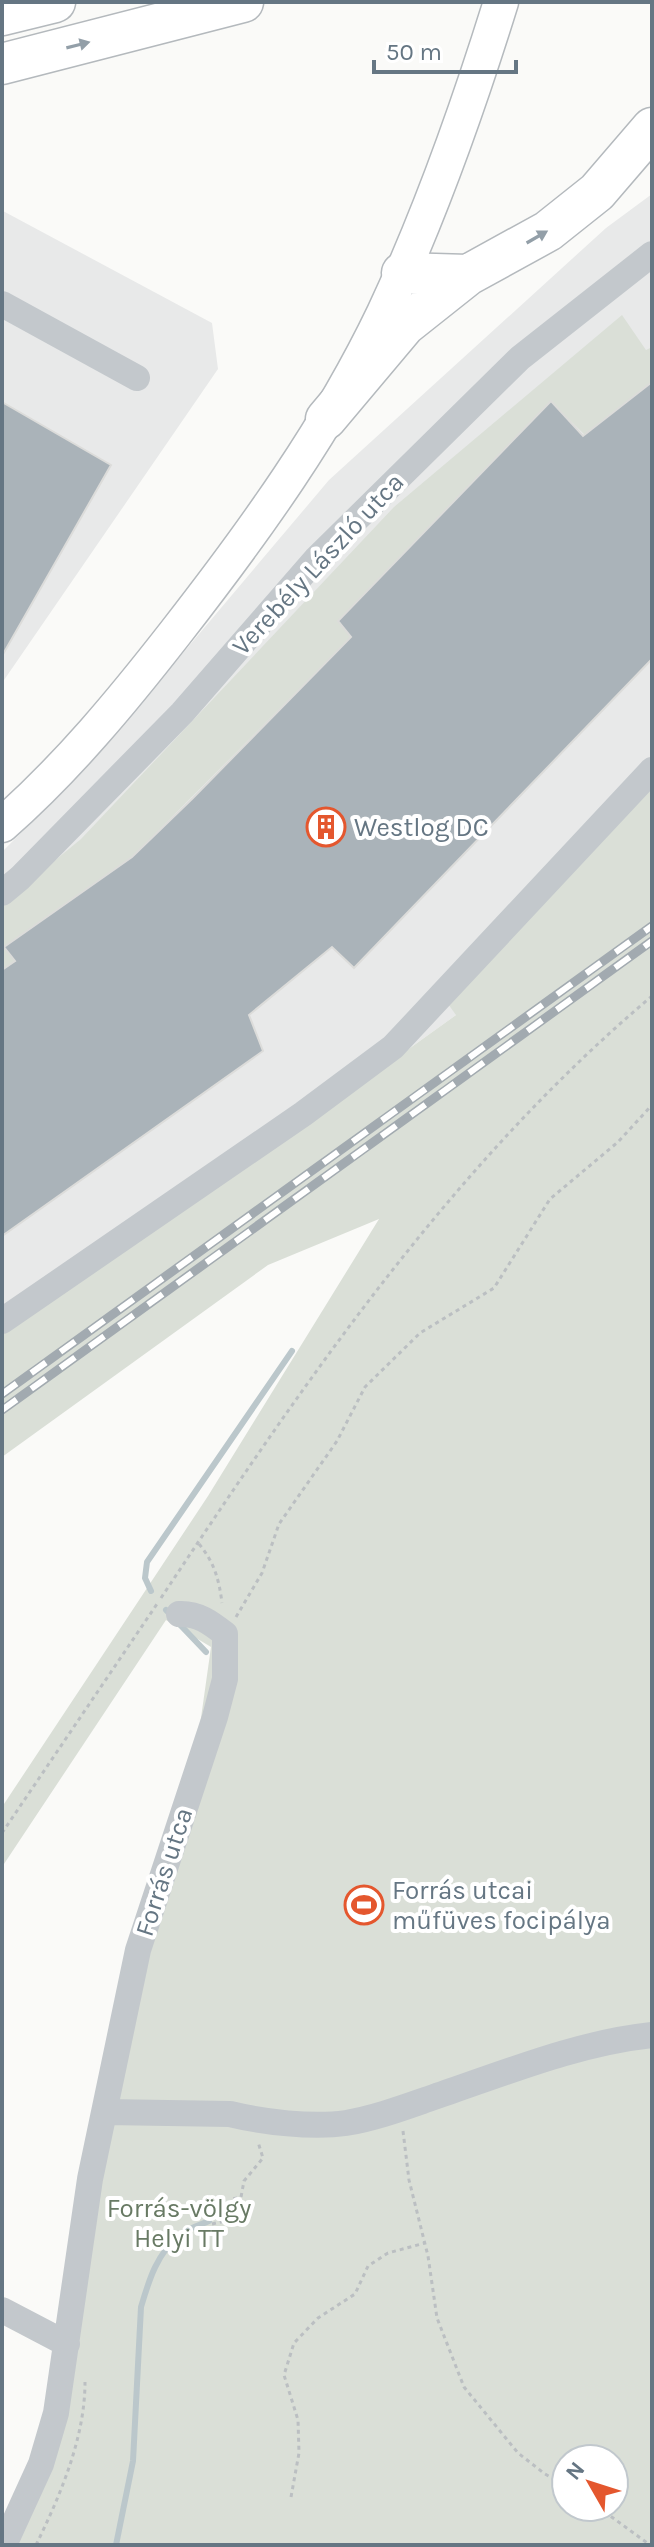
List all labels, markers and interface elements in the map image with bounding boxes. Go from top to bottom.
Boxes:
scale bar [374,24,516,74]
one-way arrow [65,38,90,50]
text: 50 m [386,38,442,66]
one-way arrow [525,230,548,244]
street label: Verebély László utca [226,467,410,661]
building icon: Westlog DC [305,806,347,848]
place label: Westlog DC [354,812,489,843]
street label: Forrás utca [129,1804,199,1940]
place label: Forrás utcai műfüves focipálya [392,1875,610,1936]
sports icon: Forrás utcai műfüves focipálya [343,1884,385,1926]
park label: Forrás-völgy Helyi TT [107,2193,251,2254]
north arrow [550,2443,630,2523]
text: N [560,2457,590,2485]

